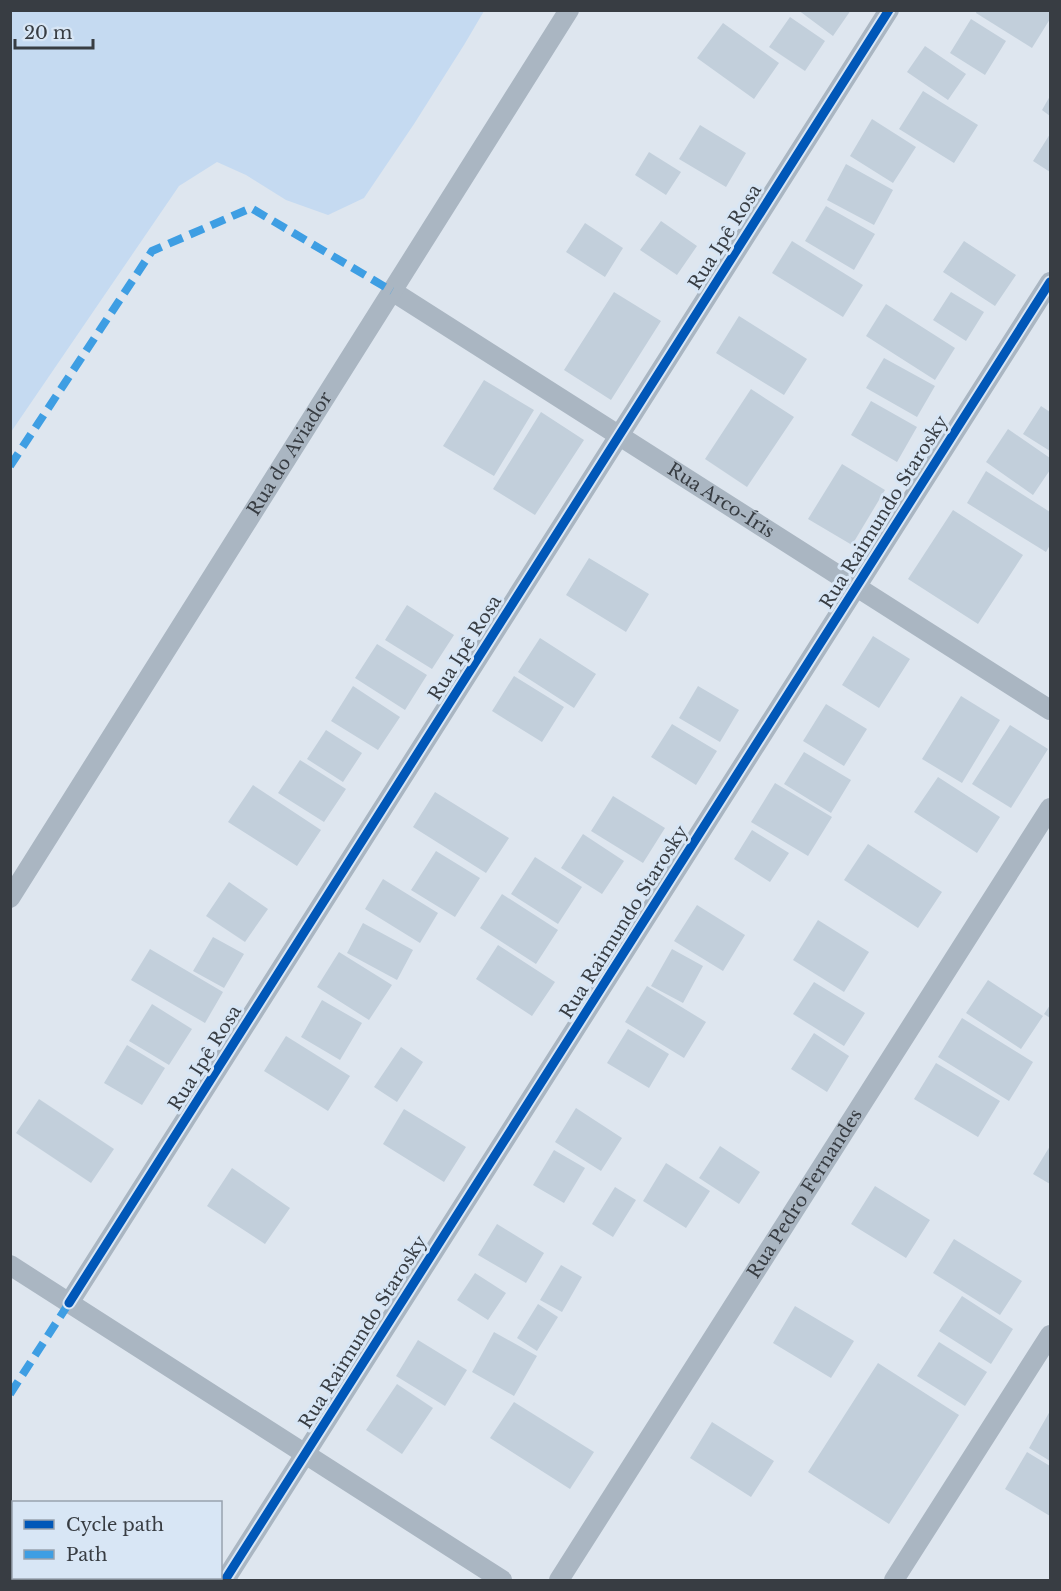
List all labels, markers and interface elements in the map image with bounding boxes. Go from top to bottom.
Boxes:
scale bar [15,12,93,50]
text: 20 m [24,22,72,44]
street label: Rua Ipê Rosa [684,180,766,294]
street label: Rua do Aviador [243,387,337,520]
street label: Rua Raimundo Starosky [815,411,953,613]
street label: Rua Arco-Íris [663,458,779,543]
street label: Rua Ipê Rosa [424,591,506,705]
street label: Rua Raimundo Starosky [555,821,693,1023]
street label: Rua Ipê Rosa [164,1001,246,1115]
street label: Rua Pedro Fernandes [743,1105,867,1282]
street label: Rua Raimundo Starosky [294,1231,432,1433]
legend [12,1501,222,1579]
text: Cycle path [66,1514,164,1536]
text: Path [66,1544,107,1566]

